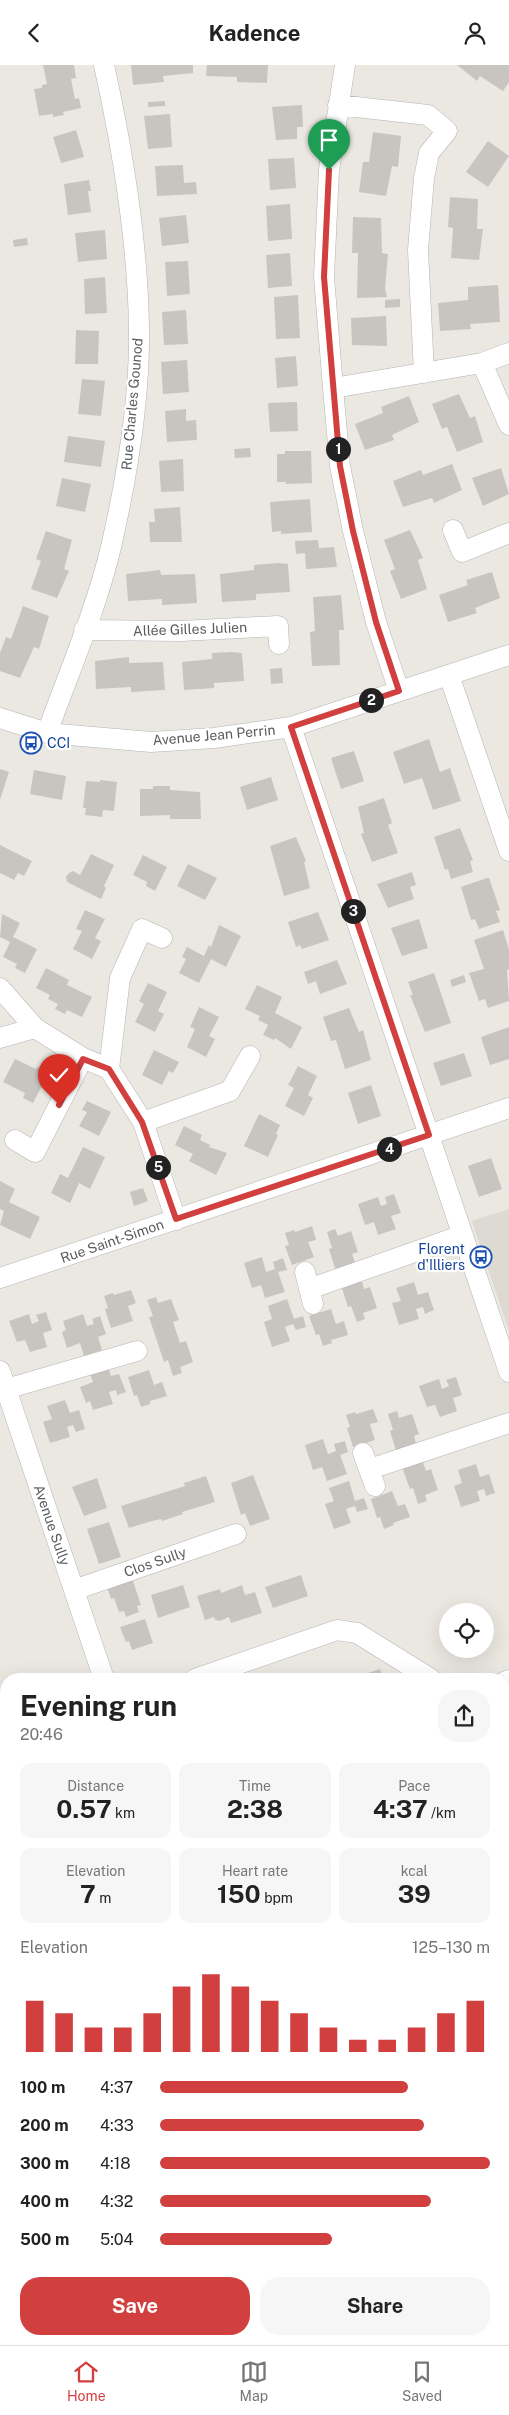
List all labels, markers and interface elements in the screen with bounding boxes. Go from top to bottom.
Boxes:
icon: back [20,19,48,47]
icon: person [461,19,489,47]
text: Kadence [209,20,300,46]
pin [308,119,350,170]
icon: arrive [315,126,343,154]
street label: Rue Charles Gounod [118,337,146,471]
pin: 1 [326,437,350,461]
text: 1 [336,441,342,457]
street label: Allée Gilles Julien [133,619,247,639]
pin: 2 [358,687,384,713]
text: 2 [367,692,376,708]
street label: Avenue Jean Perrin [152,722,276,748]
bus stop icon: CCI [19,731,43,755]
place label: CCI [47,735,70,751]
pin: 3 [340,899,366,923]
text: 3 [349,903,358,919]
pin [38,1054,80,1105]
icon: check [45,1061,73,1089]
pin: 4 [376,1137,402,1161]
text: 4 [385,1141,394,1157]
pin: 5 [146,1155,170,1179]
text: 5 [154,1159,163,1175]
street label: Rue Saint-Simon [58,1216,166,1266]
place label: Florent d'Illiers [417,1241,465,1273]
bus stop icon: Florent d'Illiers [469,1245,493,1269]
street label: Avenue Sully [31,1482,73,1568]
street label: Clos Sully [122,1544,189,1580]
map controls [439,1603,494,1658]
button: locate [439,1603,494,1658]
text: Evening run [20,1689,177,1722]
button: share [438,1690,490,1742]
text: 20:46 [20,1725,63,1744]
text: Distance [67,1778,124,1794]
text: Time [239,1778,271,1794]
text: Pace [398,1778,430,1794]
text: 0.57 [56,1794,112,1824]
text: 2:38 [227,1794,283,1824]
text: 4:37 [373,1794,428,1824]
text: km [112,1805,135,1821]
text: /km [428,1805,456,1821]
text: Elevation [66,1863,125,1879]
text: Heart rate [222,1863,288,1879]
text: kcal [401,1863,428,1879]
text: 7 [80,1879,96,1909]
text: 150 [217,1879,261,1909]
text: 39 [398,1879,431,1909]
text: m [96,1890,111,1906]
text: bpm [261,1890,293,1906]
text: Elevation [20,1938,88,1957]
text: 125–130 m [412,1938,490,1957]
text: 100 m [20,2078,65,2097]
text: 4:37 [100,2078,133,2097]
text: 200 m [20,2116,69,2135]
text: 4:33 [100,2116,134,2135]
text: 300 m [20,2154,69,2173]
text: 4:18 [100,2154,131,2173]
text: 400 m [20,2192,69,2211]
text: 4:32 [100,2192,133,2211]
text: 500 m [20,2230,69,2249]
text: 5:04 [100,2230,134,2249]
button: Save [20,2277,250,2335]
button: Share [260,2277,490,2335]
tab: Home [67,2358,106,2404]
tab: Map [240,2358,268,2404]
tab: Saved [402,2358,442,2404]

